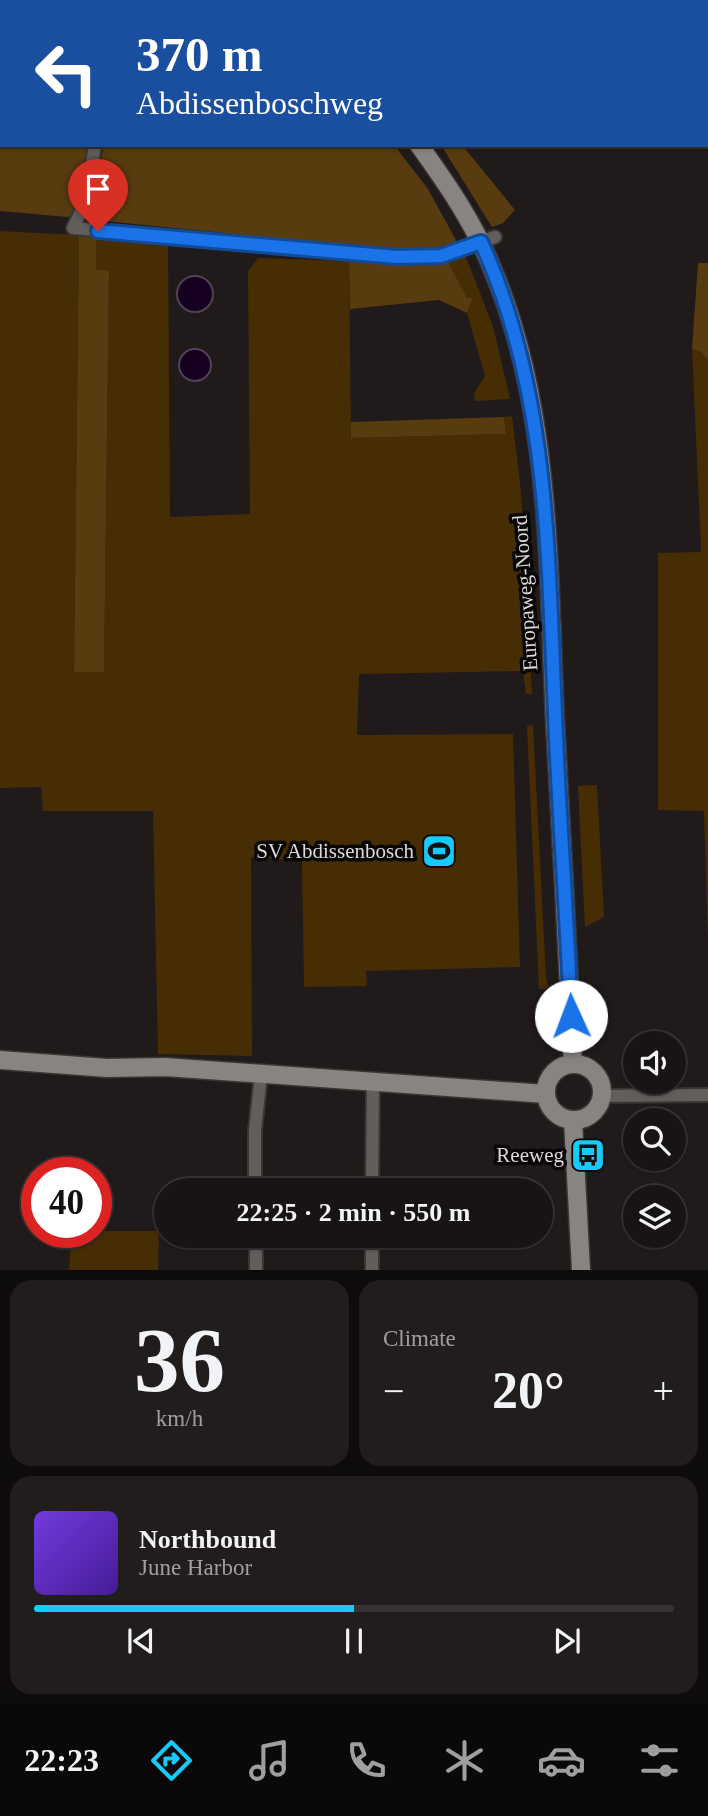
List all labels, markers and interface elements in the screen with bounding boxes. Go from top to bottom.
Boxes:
text: 370 m [136,27,263,82]
icon: left [21,28,112,119]
text: Abdissenboschweg [136,85,383,121]
pin [68,159,128,231]
icon: arrive [79,170,117,208]
street label: Europaweg-Noord [508,514,542,672]
sports icon: SV Abdissenbosch [420,832,458,870]
place label: SV Abdissenbosch [256,839,414,863]
position arrow [534,979,608,1053]
map controls [623,1031,686,1248]
button: sound [623,1031,686,1094]
button: search [623,1108,686,1171]
bus stop icon: Reeweg [569,1136,607,1174]
place label: Reeweg [496,1143,564,1167]
speed limit sign: 40 [21,1157,112,1248]
button: layers [623,1185,686,1248]
text: 22:25 · 2 min · 550 m [237,1198,471,1227]
text: 36 [134,1310,225,1411]
text: Climate [383,1326,456,1351]
text: 20° [492,1362,565,1419]
text: − [383,1370,404,1412]
text: + [653,1370,674,1412]
text: km/h [156,1406,203,1431]
text: Northbound [139,1525,276,1554]
text: June Harbor [139,1555,252,1580]
icon: previous [122,1622,160,1660]
icon: pause [335,1622,373,1660]
icon: next [548,1622,586,1660]
icon: directions [147,1736,196,1785]
icon: music [245,1736,294,1785]
icon: phone [342,1736,391,1785]
icon: climate [440,1736,489,1785]
icon: car [537,1736,586,1785]
icon: filters [635,1736,684,1785]
text: 22:23 [24,1742,99,1778]

